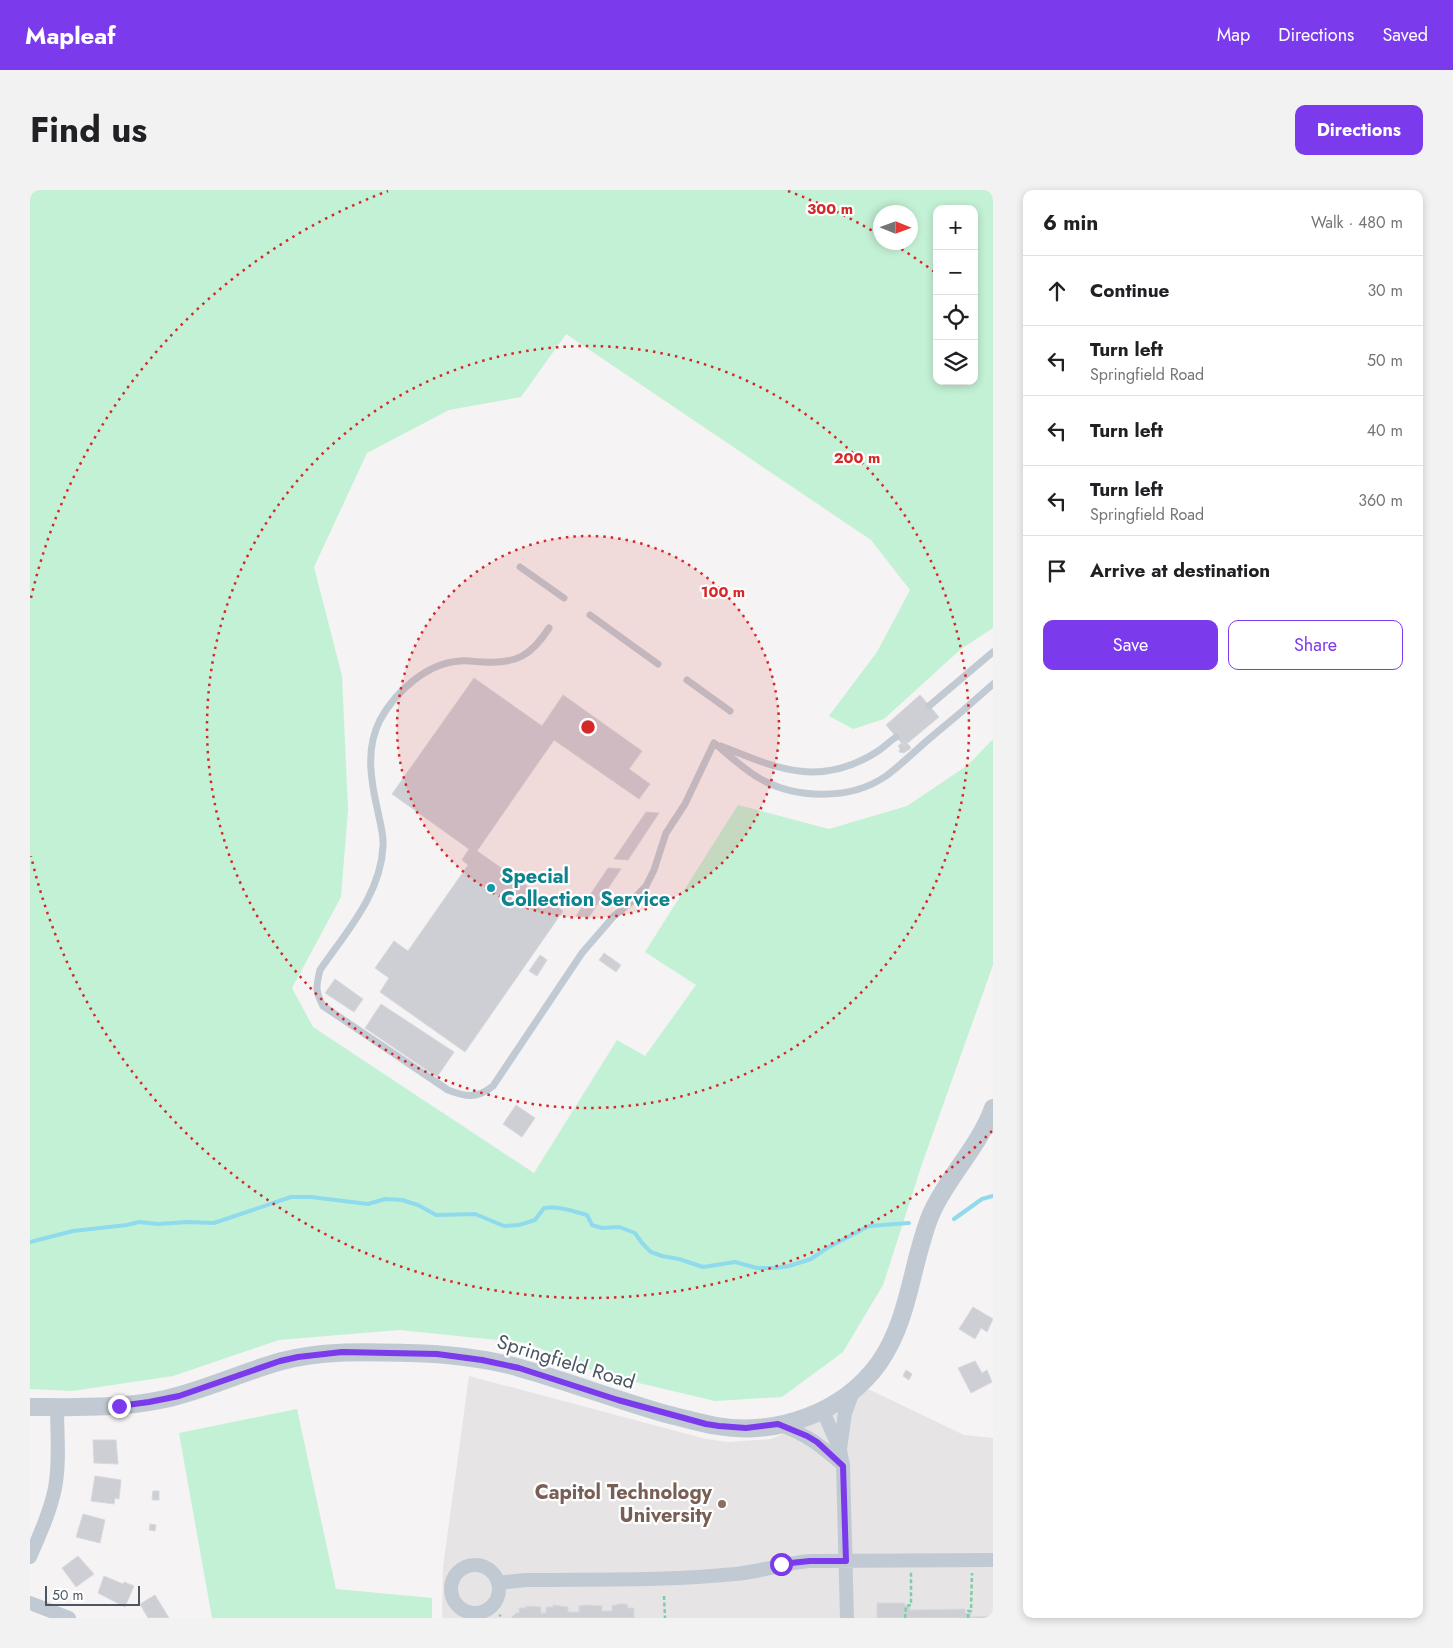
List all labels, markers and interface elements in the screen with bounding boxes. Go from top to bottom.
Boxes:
text: Mapleaf [25,18,116,53]
text: Map [1217,22,1250,48]
text: Directions [1278,22,1354,48]
text: Saved [1382,22,1428,48]
text: Find us [30,105,147,155]
button: Directions [1295,105,1423,155]
text: 300 m [807,198,853,220]
north arrow [873,205,918,250]
map controls [933,205,978,385]
button: + [933,205,978,250]
text: 6 min [1043,208,1098,238]
text: Walk · 480 m [1311,211,1403,234]
button: − [933,250,978,295]
icon: ahead [1043,277,1071,305]
text: Continue [1090,277,1169,304]
text: 30 m [1367,279,1403,302]
button: locate [933,295,978,340]
text: Turn left [1090,336,1163,363]
button: layers [933,340,978,385]
icon: left [1043,347,1071,375]
text: 50 m [1367,349,1403,372]
text: Springfield Road [1090,363,1204,386]
icon: left [1043,417,1071,445]
text: Turn left [1090,417,1163,444]
text: 40 m [1367,419,1403,442]
text: 200 m [834,447,880,469]
text: Turn left [1090,476,1163,503]
icon: left [1043,487,1071,515]
text: 360 m [1358,489,1403,512]
text: Springfield Road [1090,503,1204,526]
icon: arrive [1043,557,1071,585]
text: Arrive at destination [1090,557,1270,584]
text: 100 m [701,581,745,603]
button: Save [1043,620,1218,670]
button: Share [1228,620,1403,670]
centre of rings [579,718,597,736]
place label: Special Collection Service [501,862,670,914]
marker: Special Collection Service [485,882,497,894]
street label: Springfield Road [494,1327,638,1397]
route end [108,1395,131,1418]
place label: Capitol Technology University [535,1478,713,1530]
marker: Capitol Technology University [716,1498,728,1510]
route start [770,1553,793,1576]
scale bar [45,1583,140,1606]
text: 50 m [52,1585,83,1605]

